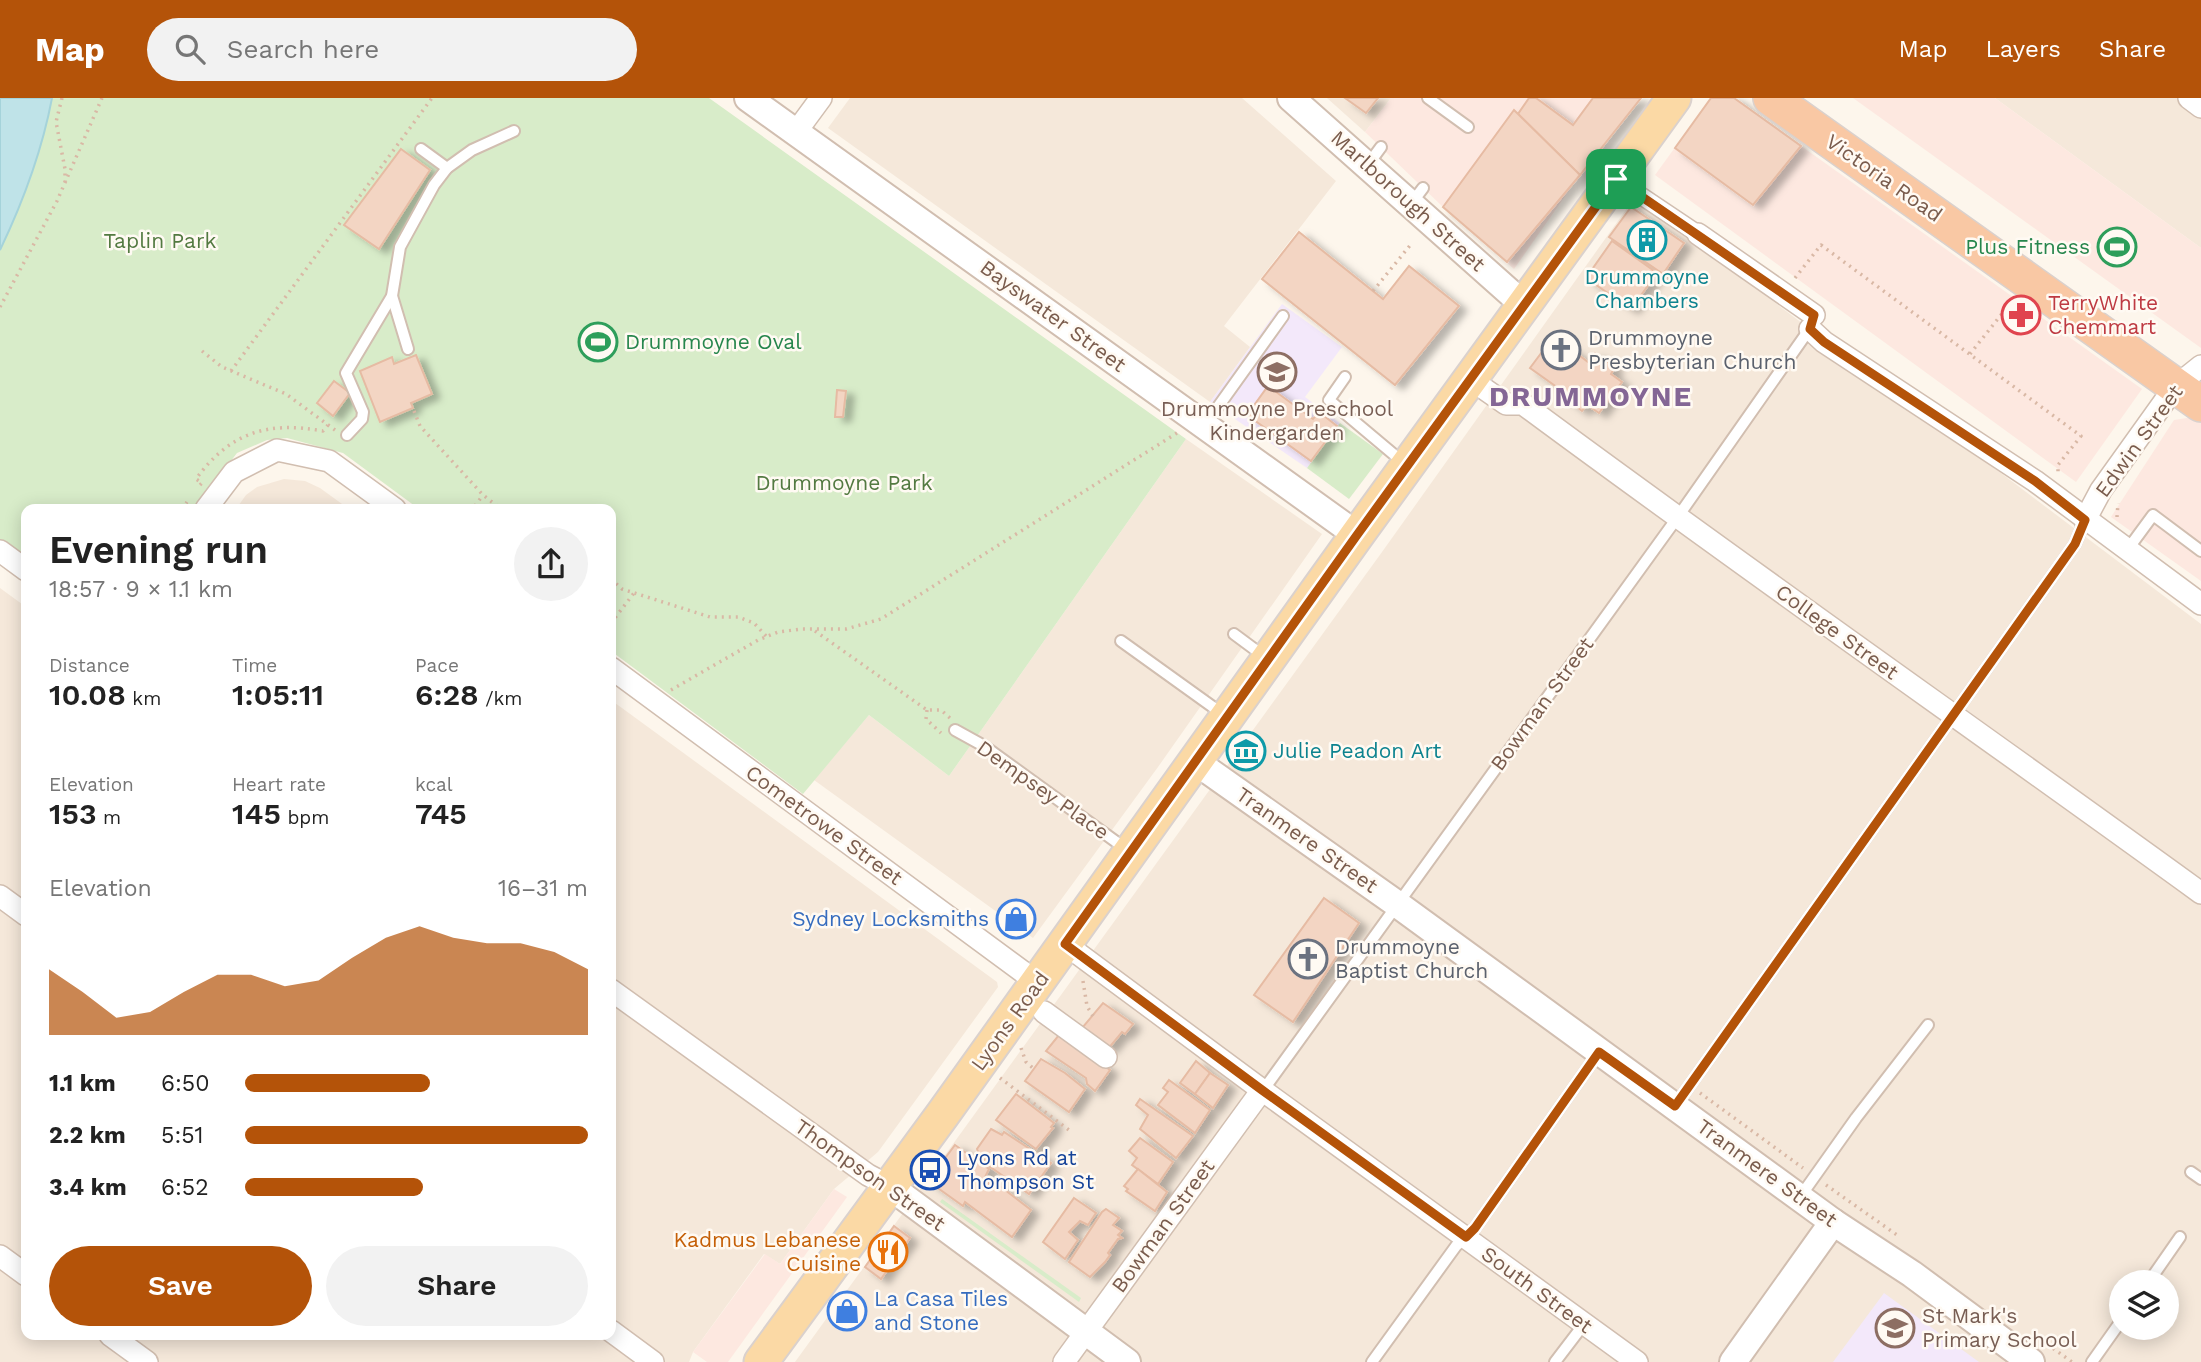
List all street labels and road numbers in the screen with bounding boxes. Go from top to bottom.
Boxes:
street label: Marlborough Street [1326,125,1491,277]
street label: Victoria Road [1821,128,1947,227]
street label: Bayswater Street [975,254,1131,377]
street label: Edwin Street [2089,380,2188,502]
street label: College Street [1771,579,1904,685]
street label: Bowman Street [1485,632,1598,775]
street label: Dempsey Place [972,735,1114,844]
street label: Cometrowe Street [741,759,908,890]
street label: Tranmere Street [1232,781,1383,898]
street label: Lyons Road [965,966,1054,1075]
street label: Thompson Street [790,1113,951,1236]
street label: Tranmere Street [1692,1113,1842,1232]
street label: Bowman Street [1106,1154,1219,1297]
street label: South Street [1477,1241,1598,1338]

